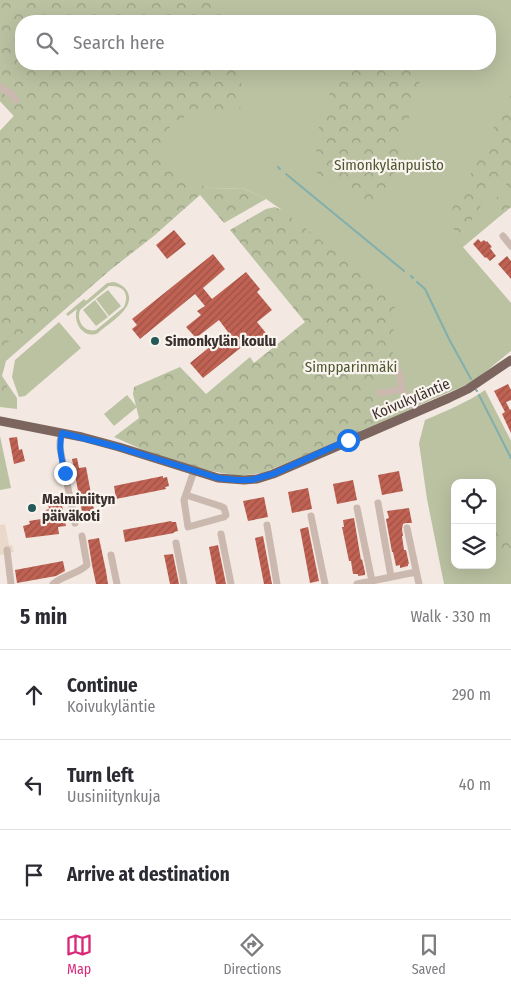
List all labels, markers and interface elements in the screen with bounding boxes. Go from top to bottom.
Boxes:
search box [15,15,496,70]
icon: search [33,29,61,57]
text: Search here [73,31,165,54]
park label: Simonkylänpuisto [334,156,444,174]
place label: Simonkylän koulu [165,332,276,350]
marker: Simonkylän koulu [149,335,161,347]
park label: Simpparinmäki [305,358,397,376]
street label: Koivukyläntie [369,375,453,423]
route start [337,429,360,452]
route end [54,462,77,485]
map controls [451,479,496,569]
button: locate [451,479,496,524]
place label: Malminiityn päiväkoti [42,490,116,525]
marker: Malminiityn päiväkoti [26,502,38,514]
button: layers [451,524,496,569]
text: 5 min [20,604,67,630]
text: Walk · 330 m [410,607,491,626]
text: Continue [67,674,138,697]
icon: ahead [20,681,48,709]
text: 290 m [452,685,491,704]
text: Koivukyläntie [67,697,155,716]
text: Turn left [67,764,134,787]
icon: left [20,771,48,799]
text: 40 m [459,775,491,794]
text: Uusiniitynkuja [67,787,160,806]
icon: arrive [20,861,48,889]
text: Arrive at destination [67,863,230,886]
tab: Map [65,931,93,978]
tab: Directions [223,931,281,978]
tab: Saved [412,931,446,978]

